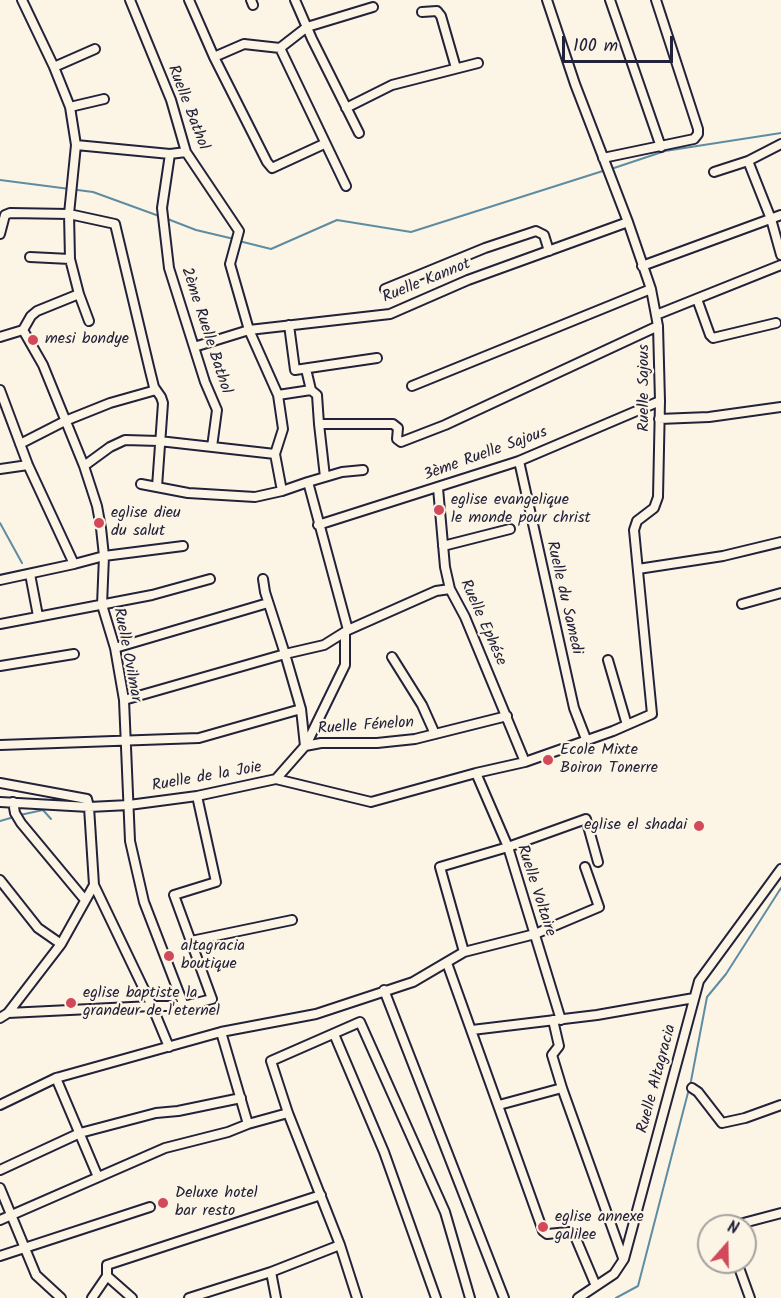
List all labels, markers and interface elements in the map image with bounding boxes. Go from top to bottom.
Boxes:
scale bar [565,24,676,62]
text: 100 m [573,32,618,61]
street label: Ruelle Bathol [162,63,212,153]
street label: Ruelle Kannot [380,256,474,308]
street label: 2ème Ruelle Bathol [175,265,235,397]
place label: mesi bondye [45,330,129,350]
marker: mesi bondye [26,333,40,347]
street label: Ruelle Sajous [635,344,655,432]
street label: 3ème Ruelle Sajous [422,424,550,486]
place label: eglise evangelique le monde pour christ [451,491,591,529]
marker: eglise evangelique le monde pour christ [432,503,446,517]
place label: eglise dieu du salut [111,504,181,542]
marker: eglise dieu du salut [92,516,106,530]
street label: Ruelle du Samedi [541,540,585,656]
street label: Ruelle Ephése [454,577,510,669]
street label: Ruelle Ovilmar [107,606,145,704]
street label: Ruelle Fénelon [317,714,415,740]
place label: Ecole Mixte Boiron Tonerre [560,741,658,779]
marker: Ecole Mixte Boiron Tonerre [541,753,555,767]
street label: Ruelle de la Joie [151,759,263,797]
place label: eglise el shadai [584,816,687,836]
marker: eglise el shadai [692,819,706,833]
street label: Ruelle Voltaire [511,843,559,939]
place label: altagracia boutique [181,937,245,975]
marker: altagracia boutique [162,949,176,963]
place label: eglise baptiste la grandeur de l'eternel [83,984,220,1022]
marker: eglise baptiste la grandeur de l'eternel [64,996,78,1010]
street label: Ruelle Altagracia [634,1022,682,1136]
place label: Deluxe hotel bar resto [175,1184,258,1222]
marker: Deluxe hotel bar resto [156,1196,170,1210]
place label: eglise annexe galilee [555,1208,644,1246]
north arrow [697,1214,757,1274]
text: N [724,1215,742,1242]
marker: eglise annexe galilee [536,1220,550,1234]

